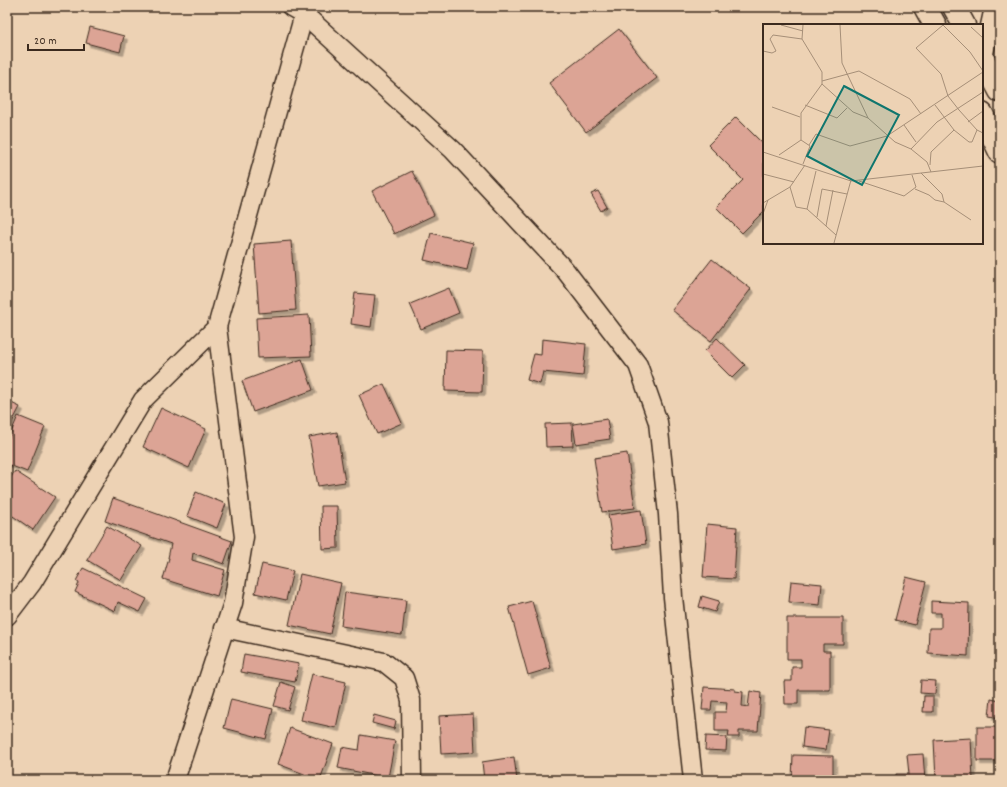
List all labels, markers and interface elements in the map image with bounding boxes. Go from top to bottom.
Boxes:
inset map [763,24,983,244]
scale bar [28,26,84,52]
text: 20 m [34,33,57,50]

